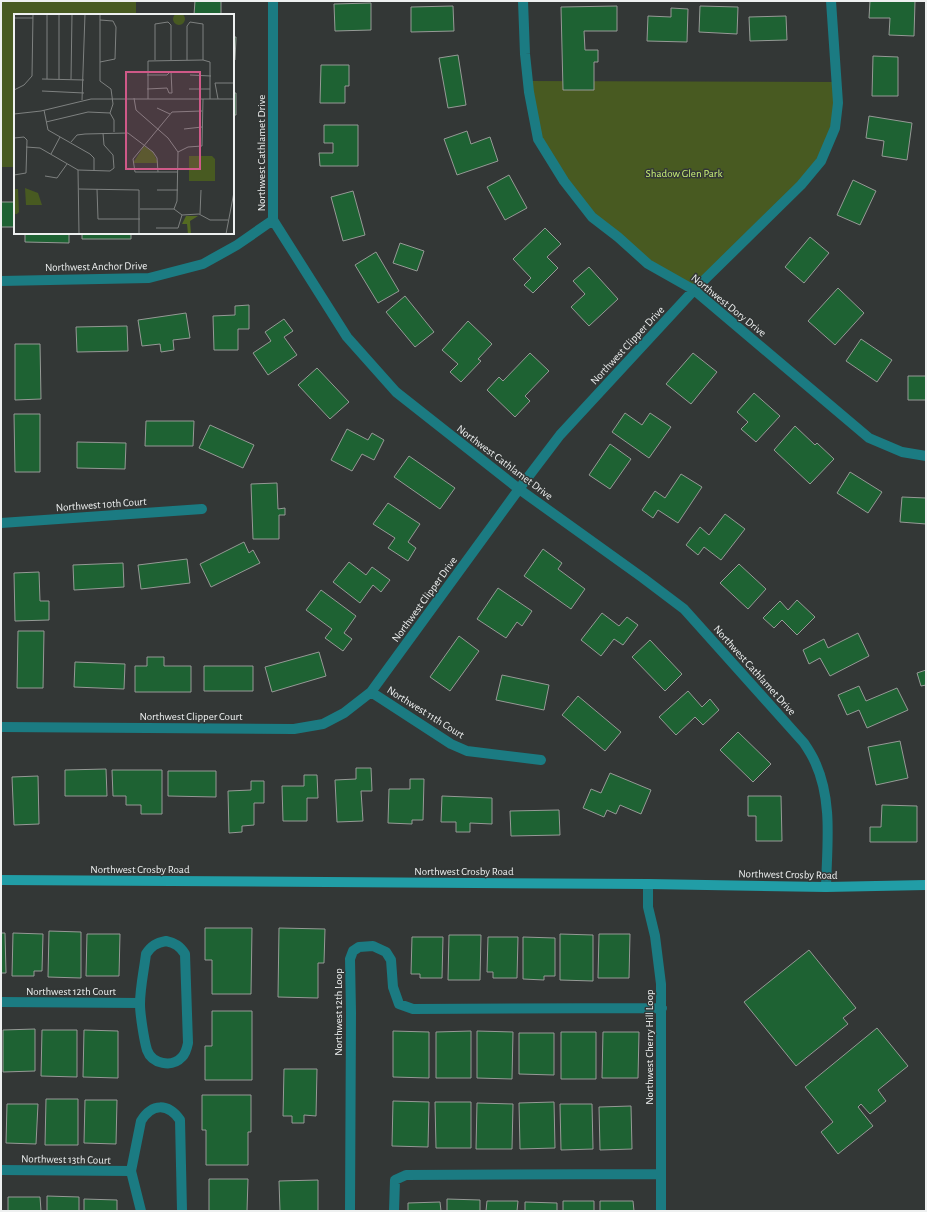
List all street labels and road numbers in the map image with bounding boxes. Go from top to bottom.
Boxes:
street label: Northwest Cathlamet Drive [256,95,267,211]
street label: Northwest Anchor Drive [45,260,147,273]
street label: Northwest Dory Drive [689,272,768,339]
street label: Northwest Clipper Drive [588,304,666,387]
street label: Northwest Cathlamet Drive [455,423,555,502]
street label: Northwest 10th Court [55,496,147,513]
street label: Northwest Clipper Drive [390,555,459,644]
street label: Northwest Cathlamet Drive [712,623,798,717]
street label: Northwest 11th Court [385,684,467,741]
street label: Northwest Clipper Court [139,711,243,722]
street label: Northwest Crosby Road [90,864,190,875]
street label: Northwest Crosby Road [414,866,514,877]
street label: Northwest Crosby Road [738,868,838,881]
street label: Northwest 12th Loop [333,968,344,1056]
street label: Northwest 12th Court [26,986,117,997]
street label: Northwest Cherry Hill Loop [644,989,655,1105]
street label: Northwest 13th Court [21,1153,111,1166]

